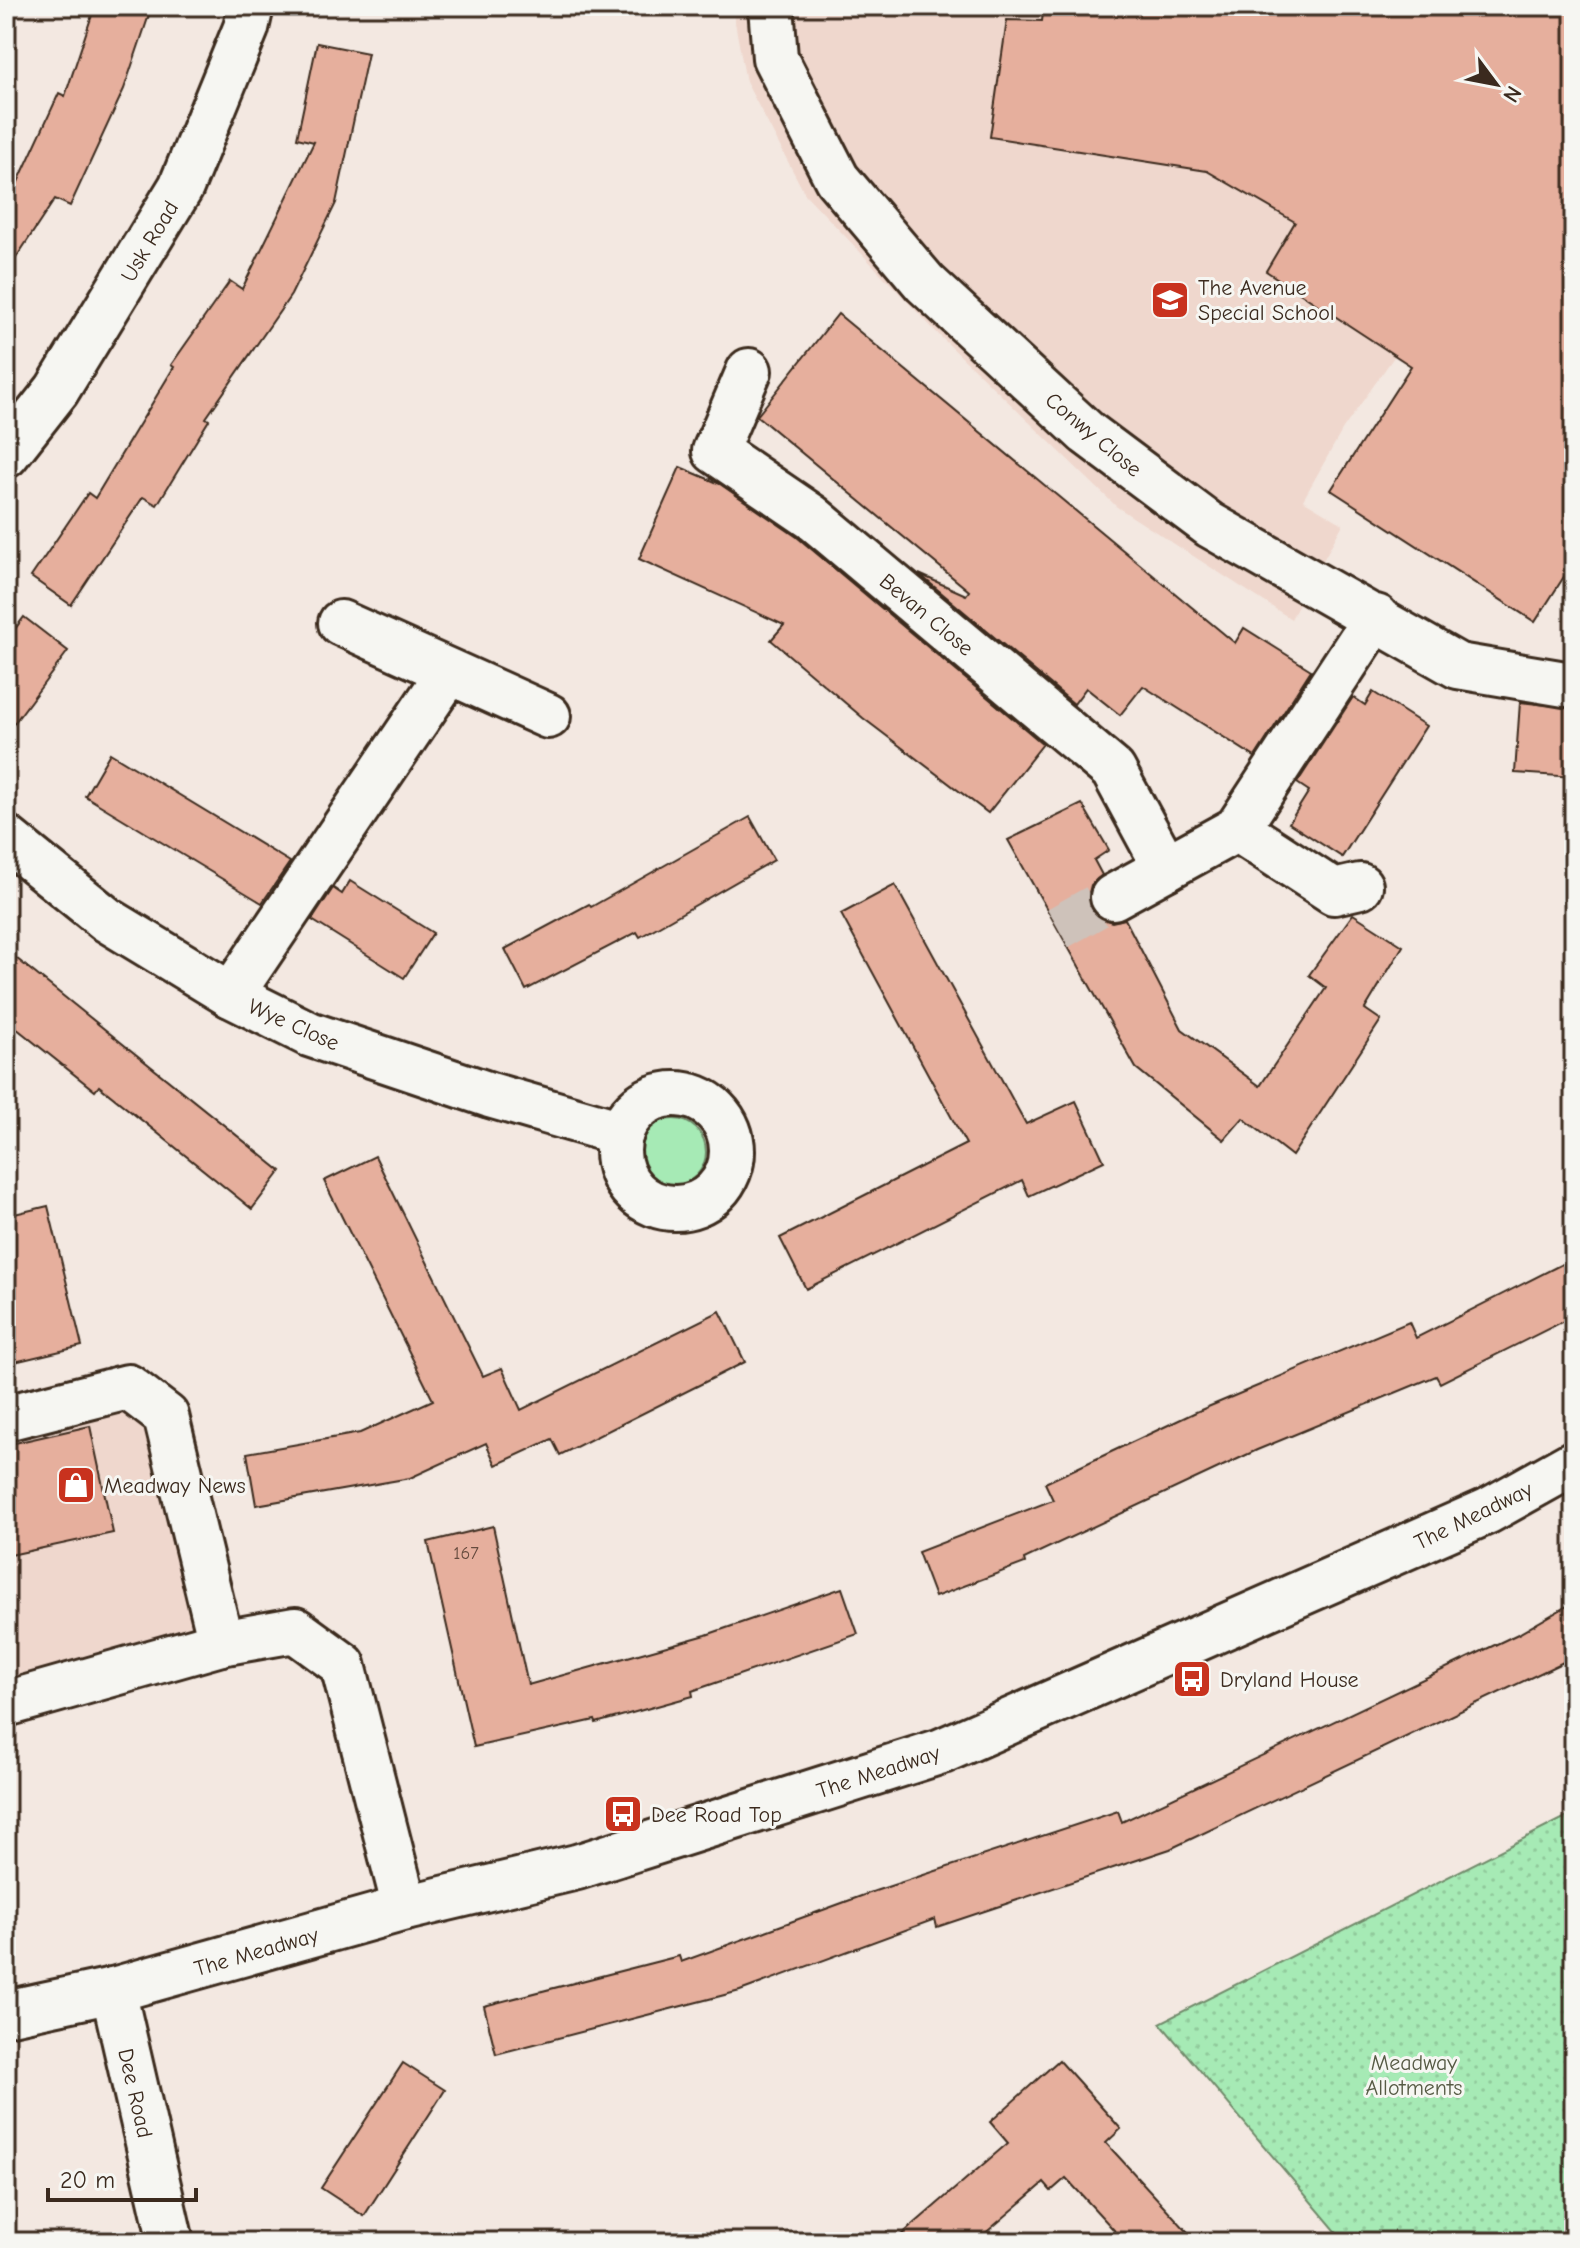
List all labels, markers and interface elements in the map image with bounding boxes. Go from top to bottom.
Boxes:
north arrow [1456,44,1536,124]
text: N [1497,81,1527,107]
street label: Usk Road [116,196,184,287]
place label: The Avenue Special School [1198,275,1335,326]
school or university icon: The Avenue Special School [1149,279,1191,321]
street label: Conwy Close [1040,387,1147,483]
street label: Bevan Close [874,568,978,661]
street label: Wye Close [244,993,343,1056]
shop icon: Meadway News [55,1464,97,1506]
place label: Meadway News [104,1473,246,1499]
street label: The Meadway [1410,1476,1537,1556]
house number: 167 [453,1543,479,1564]
bus stop icon: Dryland House [1171,1658,1213,1700]
place label: Dryland House [1220,1667,1359,1693]
street label: The Meadway [813,1740,943,1804]
bus stop icon: Dee Road Top [602,1793,644,1835]
place label: Dee Road Top [651,1802,782,1828]
street label: The Meadway [191,1922,322,1982]
street label: Dee Road [112,2046,158,2140]
park label: Meadway Allotments [1366,2050,1462,2101]
scale bar [48,2152,196,2202]
text: 20 m [60,2166,115,2194]

